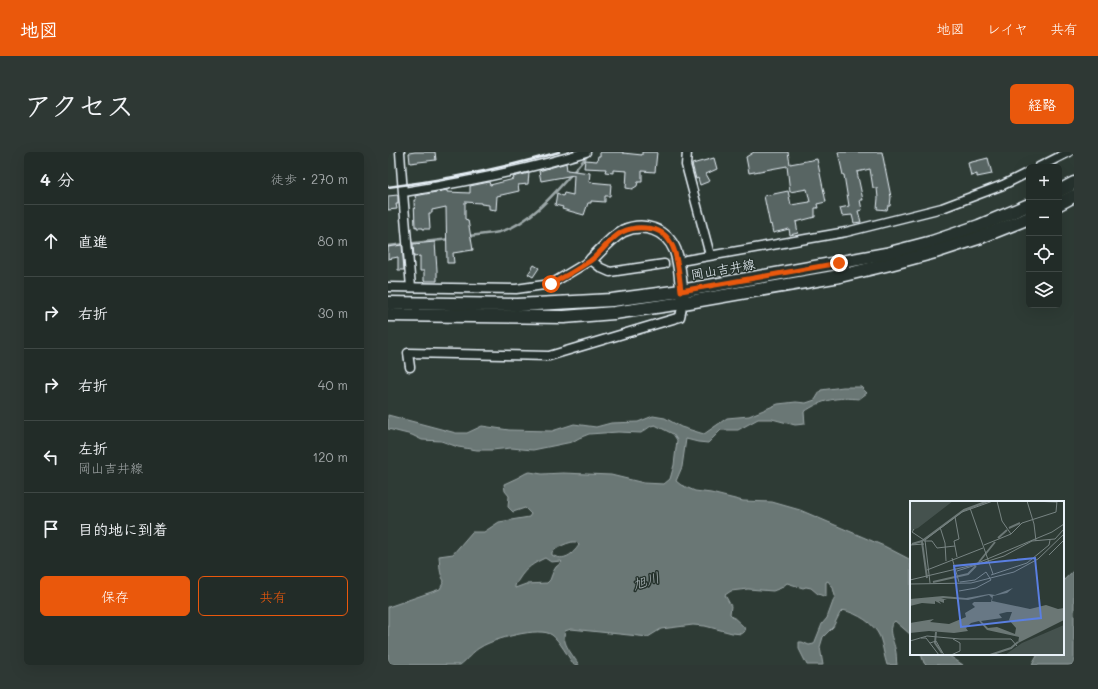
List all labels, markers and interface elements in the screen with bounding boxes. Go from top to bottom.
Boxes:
text: 地図 [20,17,58,42]
text: 地図 [937,19,965,38]
text: レイヤ [987,19,1028,38]
text: 共有 [1050,19,1078,38]
button: 経路 [1010,84,1074,124]
text: アクセス [24,87,134,123]
map controls [1026,164,1062,308]
button: + [1026,164,1062,200]
text: 4 分 [40,168,74,190]
text: 徒歩 · 270 m [271,170,348,187]
button: − [1026,200,1062,236]
icon: ahead [40,230,62,252]
text: 直進 [78,231,108,251]
text: 80 m [318,232,348,249]
button: locate [1026,236,1062,272]
street label: 岡山吉井線 [689,254,757,283]
route end [830,254,848,272]
button: layers [1026,272,1062,308]
route start [542,275,560,293]
icon: right [40,302,62,324]
text: 右折 [78,303,108,323]
text: 30 m [318,304,348,321]
icon: right [40,374,62,396]
text: 右折 [78,375,108,395]
text: 40 m [318,376,348,393]
text: 左折 [78,438,108,458]
icon: left [40,446,62,468]
text: 120 m [312,448,348,465]
text: 岡山吉井線 [78,459,143,476]
inset map [910,501,1064,655]
icon: arrive [40,518,62,540]
text: 目的地に到着 [78,519,168,539]
water label: 旭川 [630,567,662,594]
button: 保存 [40,576,190,616]
button: 共有 [198,576,348,616]

